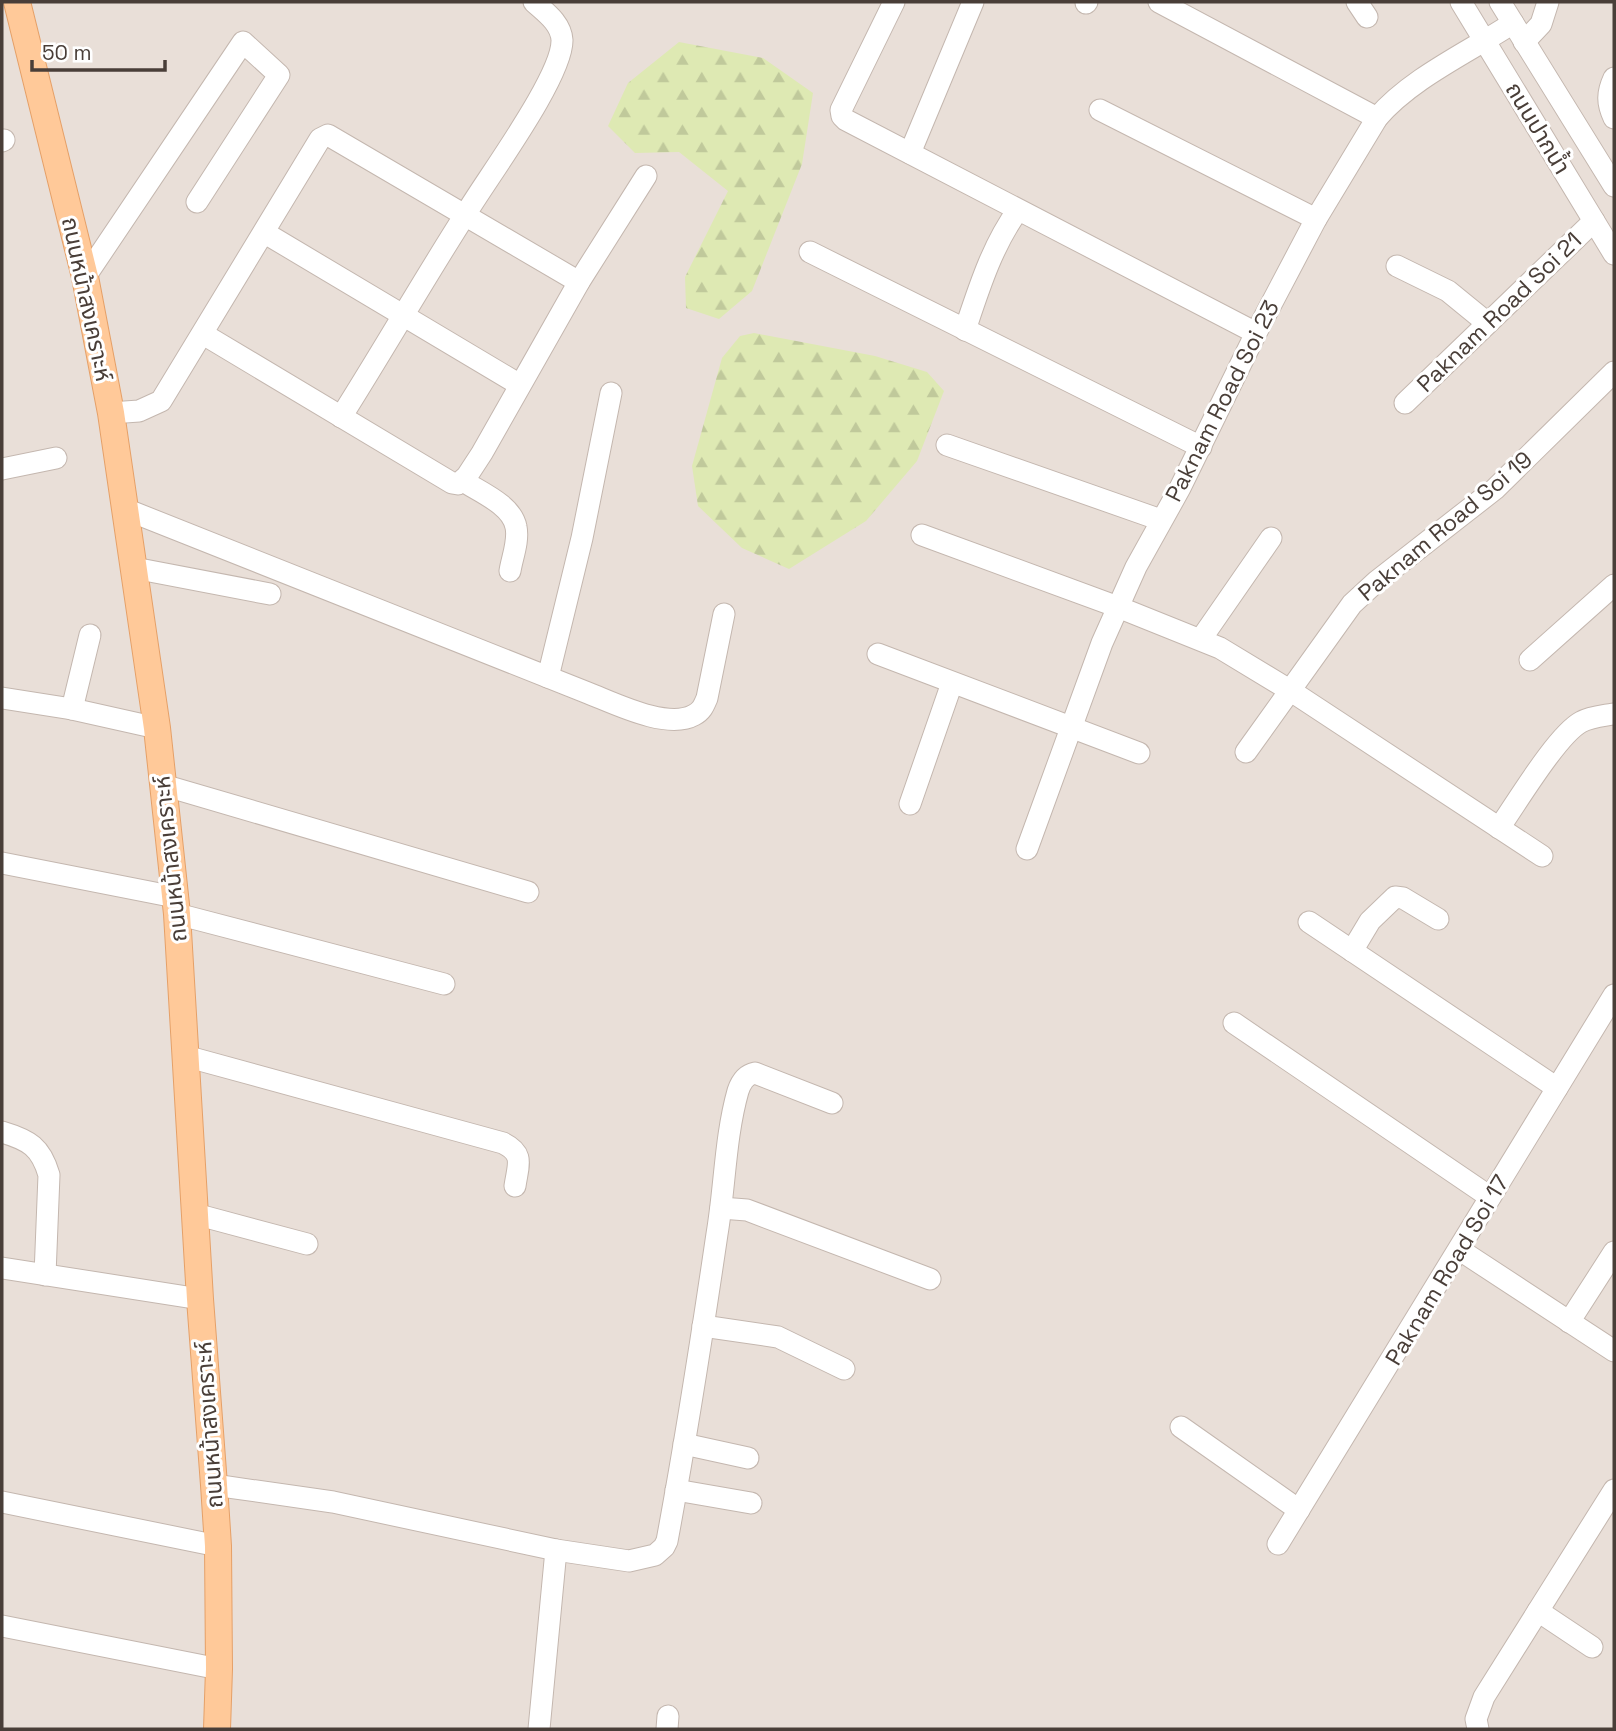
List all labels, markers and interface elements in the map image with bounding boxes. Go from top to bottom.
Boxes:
scale bar [32,28,164,72]
text: 50 m [42,39,92,66]
street label: ถนนปากน้ำ [1499,76,1578,180]
street label: ถนนหน้าสงเคราะห์ [55,214,119,384]
street label: Paknam Road Soi 21 [1410,226,1588,398]
street label: Paknam Road Soi 23 [1158,295,1286,507]
street label: Paknam Road Soi 19 [1352,444,1538,608]
street label: ถนนหน้าสงเคราะห์ [146,774,194,944]
street label: Paknam Road Soi 17 [1378,1169,1516,1371]
street label: ถนนหน้าสงเคราะห์ [188,1340,230,1509]

